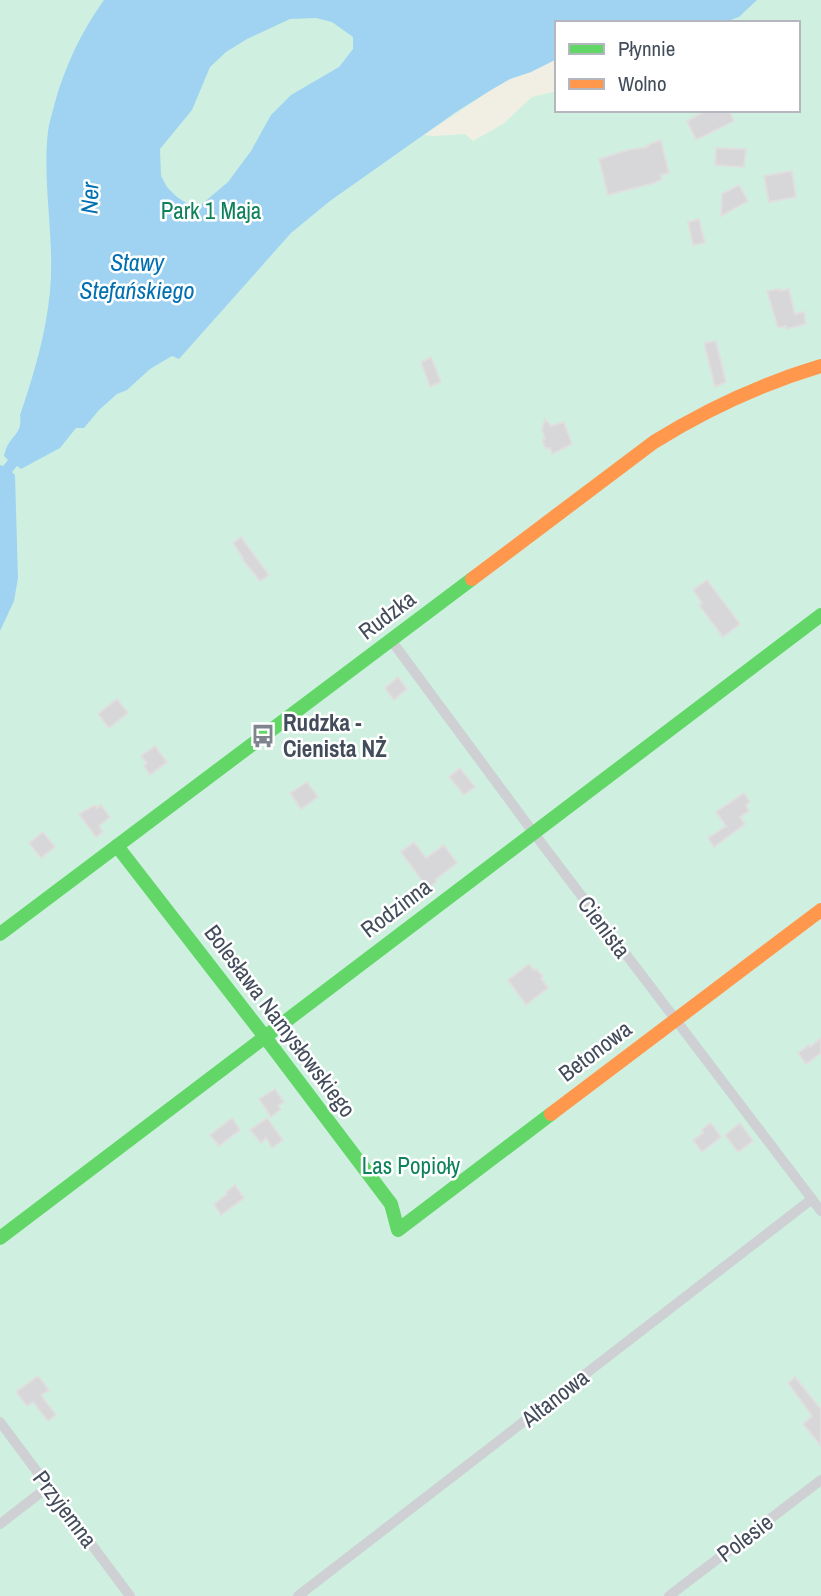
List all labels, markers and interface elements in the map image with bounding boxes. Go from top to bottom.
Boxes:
legend [555,21,800,112]
text: Płynnie [618,34,675,63]
text: Wolno [618,69,667,98]
water label: Ner [72,180,106,214]
park label: Park 1 Maja [161,195,262,226]
water label: Stawy Stefańskiego [80,246,194,306]
street label: Rudzka [352,583,422,646]
place label: Rudzka - Cienista NŻ [283,707,387,764]
bus stop icon: Rudzka - Cienista NŻ [249,722,277,750]
street label: Rodzinna [354,871,438,944]
street label: Cienista [571,889,638,964]
street label: Bolesława Namysłowskiego [198,918,363,1123]
street label: Betonowa [552,1013,638,1088]
park label: Las Popioły [362,1150,461,1181]
street label: Altanowa [514,1361,595,1434]
street label: Przyjemna [26,1464,105,1554]
street label: Polesie [710,1506,779,1569]

